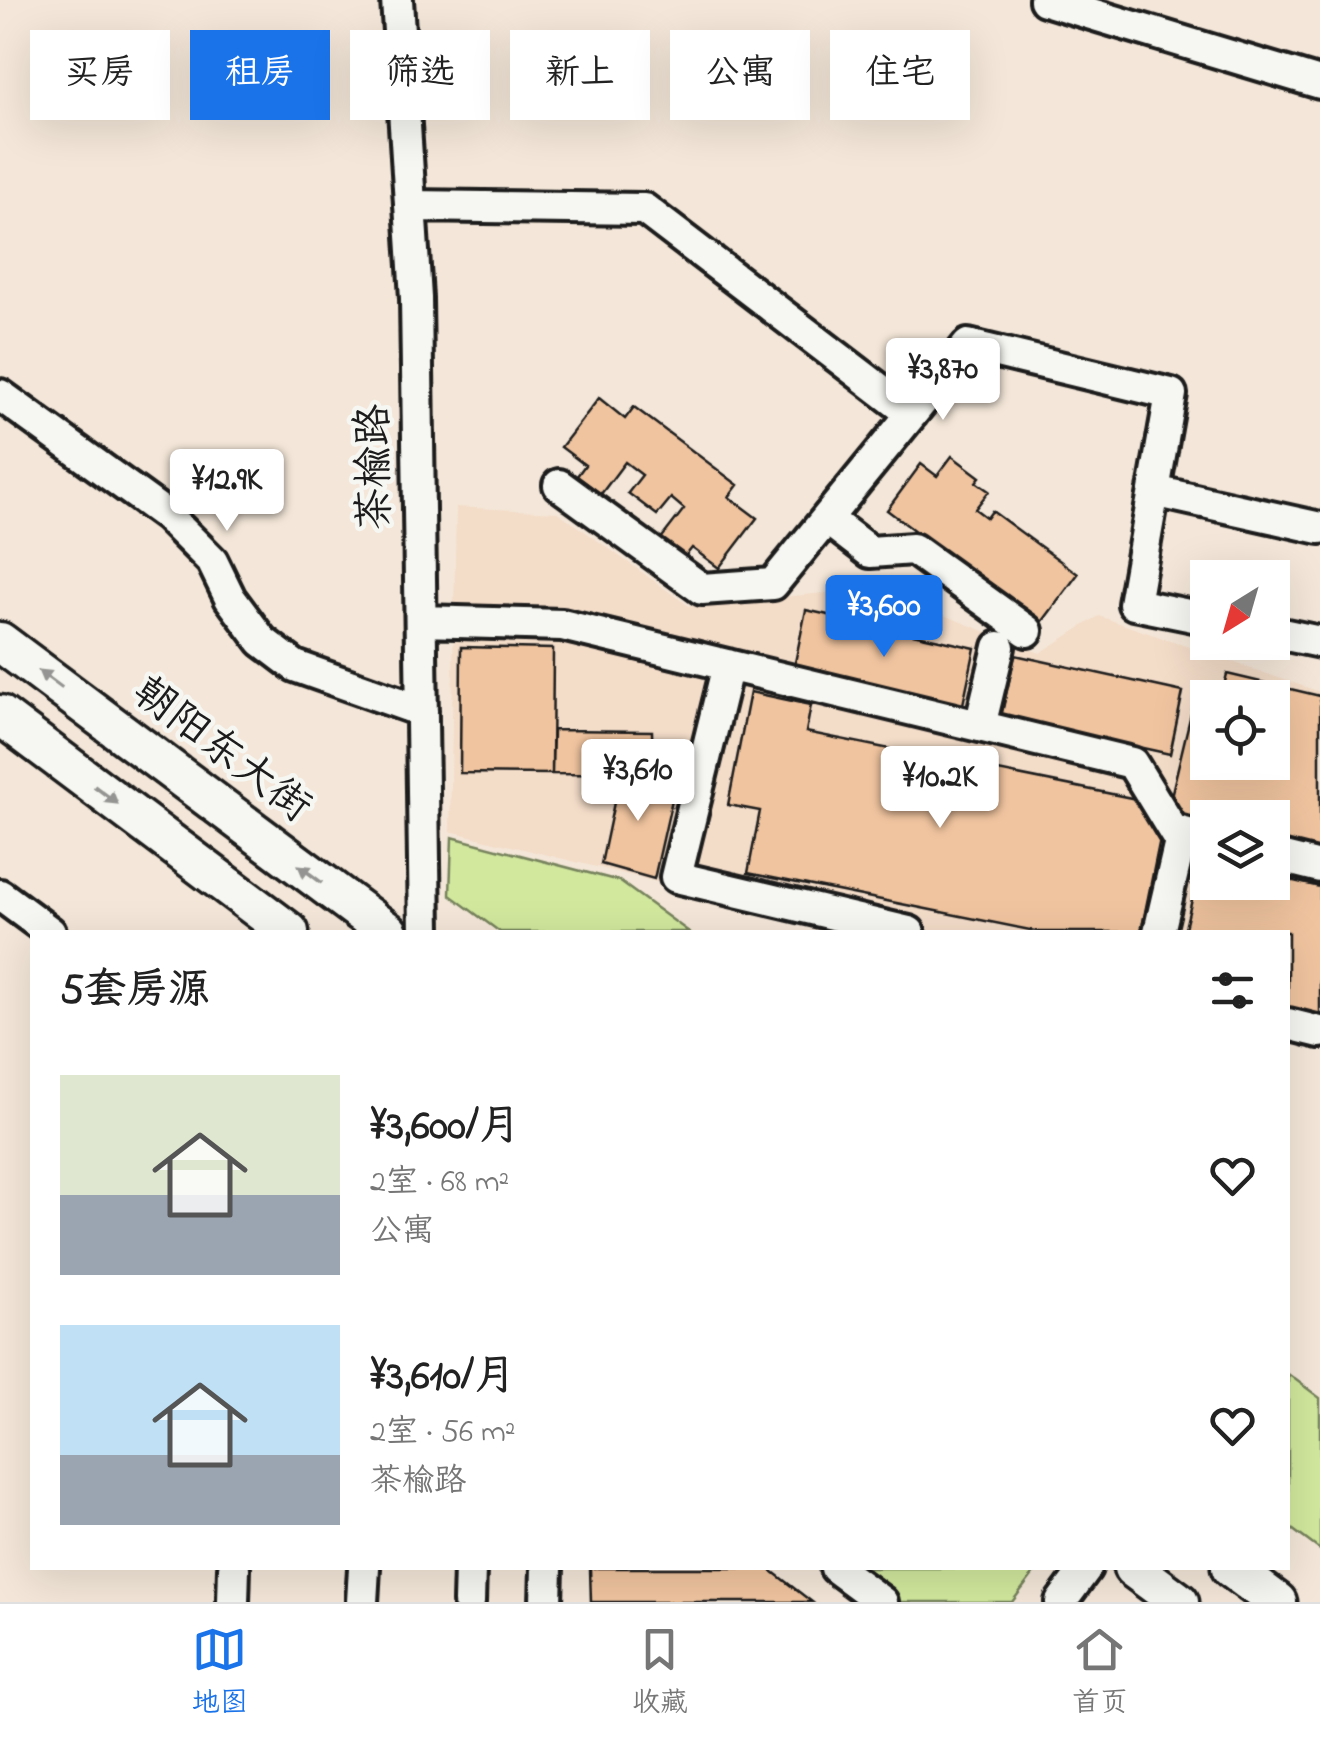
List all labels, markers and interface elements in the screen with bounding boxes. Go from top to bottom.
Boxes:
chip: 买房 [30,30,170,120]
chip: 租房 [190,30,330,120]
chip: 筛选 [350,30,490,120]
chip: 新上 [510,30,650,120]
chip: 公寓 [670,30,810,120]
chip: 住宅 [830,30,970,120]
pin: ¥3,870 [862,338,1024,423]
text: ¥3,870 [908,347,978,394]
street label: 茶榆路 [344,403,408,531]
pin: ¥12.9K [146,449,308,534]
text: ¥12.9K [192,458,262,505]
north arrow [1190,560,1290,660]
map controls [1190,560,1290,900]
pin: ¥3,600 [803,575,965,660]
text: ¥3,600 [848,584,920,631]
street label: 朝阳东大街 [119,663,323,839]
one-way arrow [37,670,63,690]
button: locate [1190,680,1290,780]
pin: ¥3,610 [557,739,719,824]
pin: ¥10.2K [859,746,1021,831]
text: ¥3,610 [603,748,673,795]
text: ¥10.2K [903,755,977,802]
one-way arrow [93,784,119,804]
button: layers [1190,800,1290,900]
one-way arrow [297,865,323,885]
text: 5套房源 [60,961,210,1022]
icon: filters [1205,963,1260,1018]
text: ¥3,600/月 [370,1097,521,1158]
icon: home [140,1115,260,1235]
icon: heart [1205,1148,1260,1203]
text: 2室 · 68 m² [370,1160,509,1207]
text: 公寓 [370,1209,434,1256]
text: ¥3,610/月 [370,1347,516,1408]
icon: home [140,1365,260,1485]
icon: heart [1205,1398,1260,1453]
text: 2室 · 56 m² [370,1410,515,1457]
text: 茶榆路 [370,1459,466,1506]
tab: 地图 [192,1622,248,1725]
tab: 收藏 [632,1622,688,1725]
tab: 首页 [1072,1622,1128,1725]

